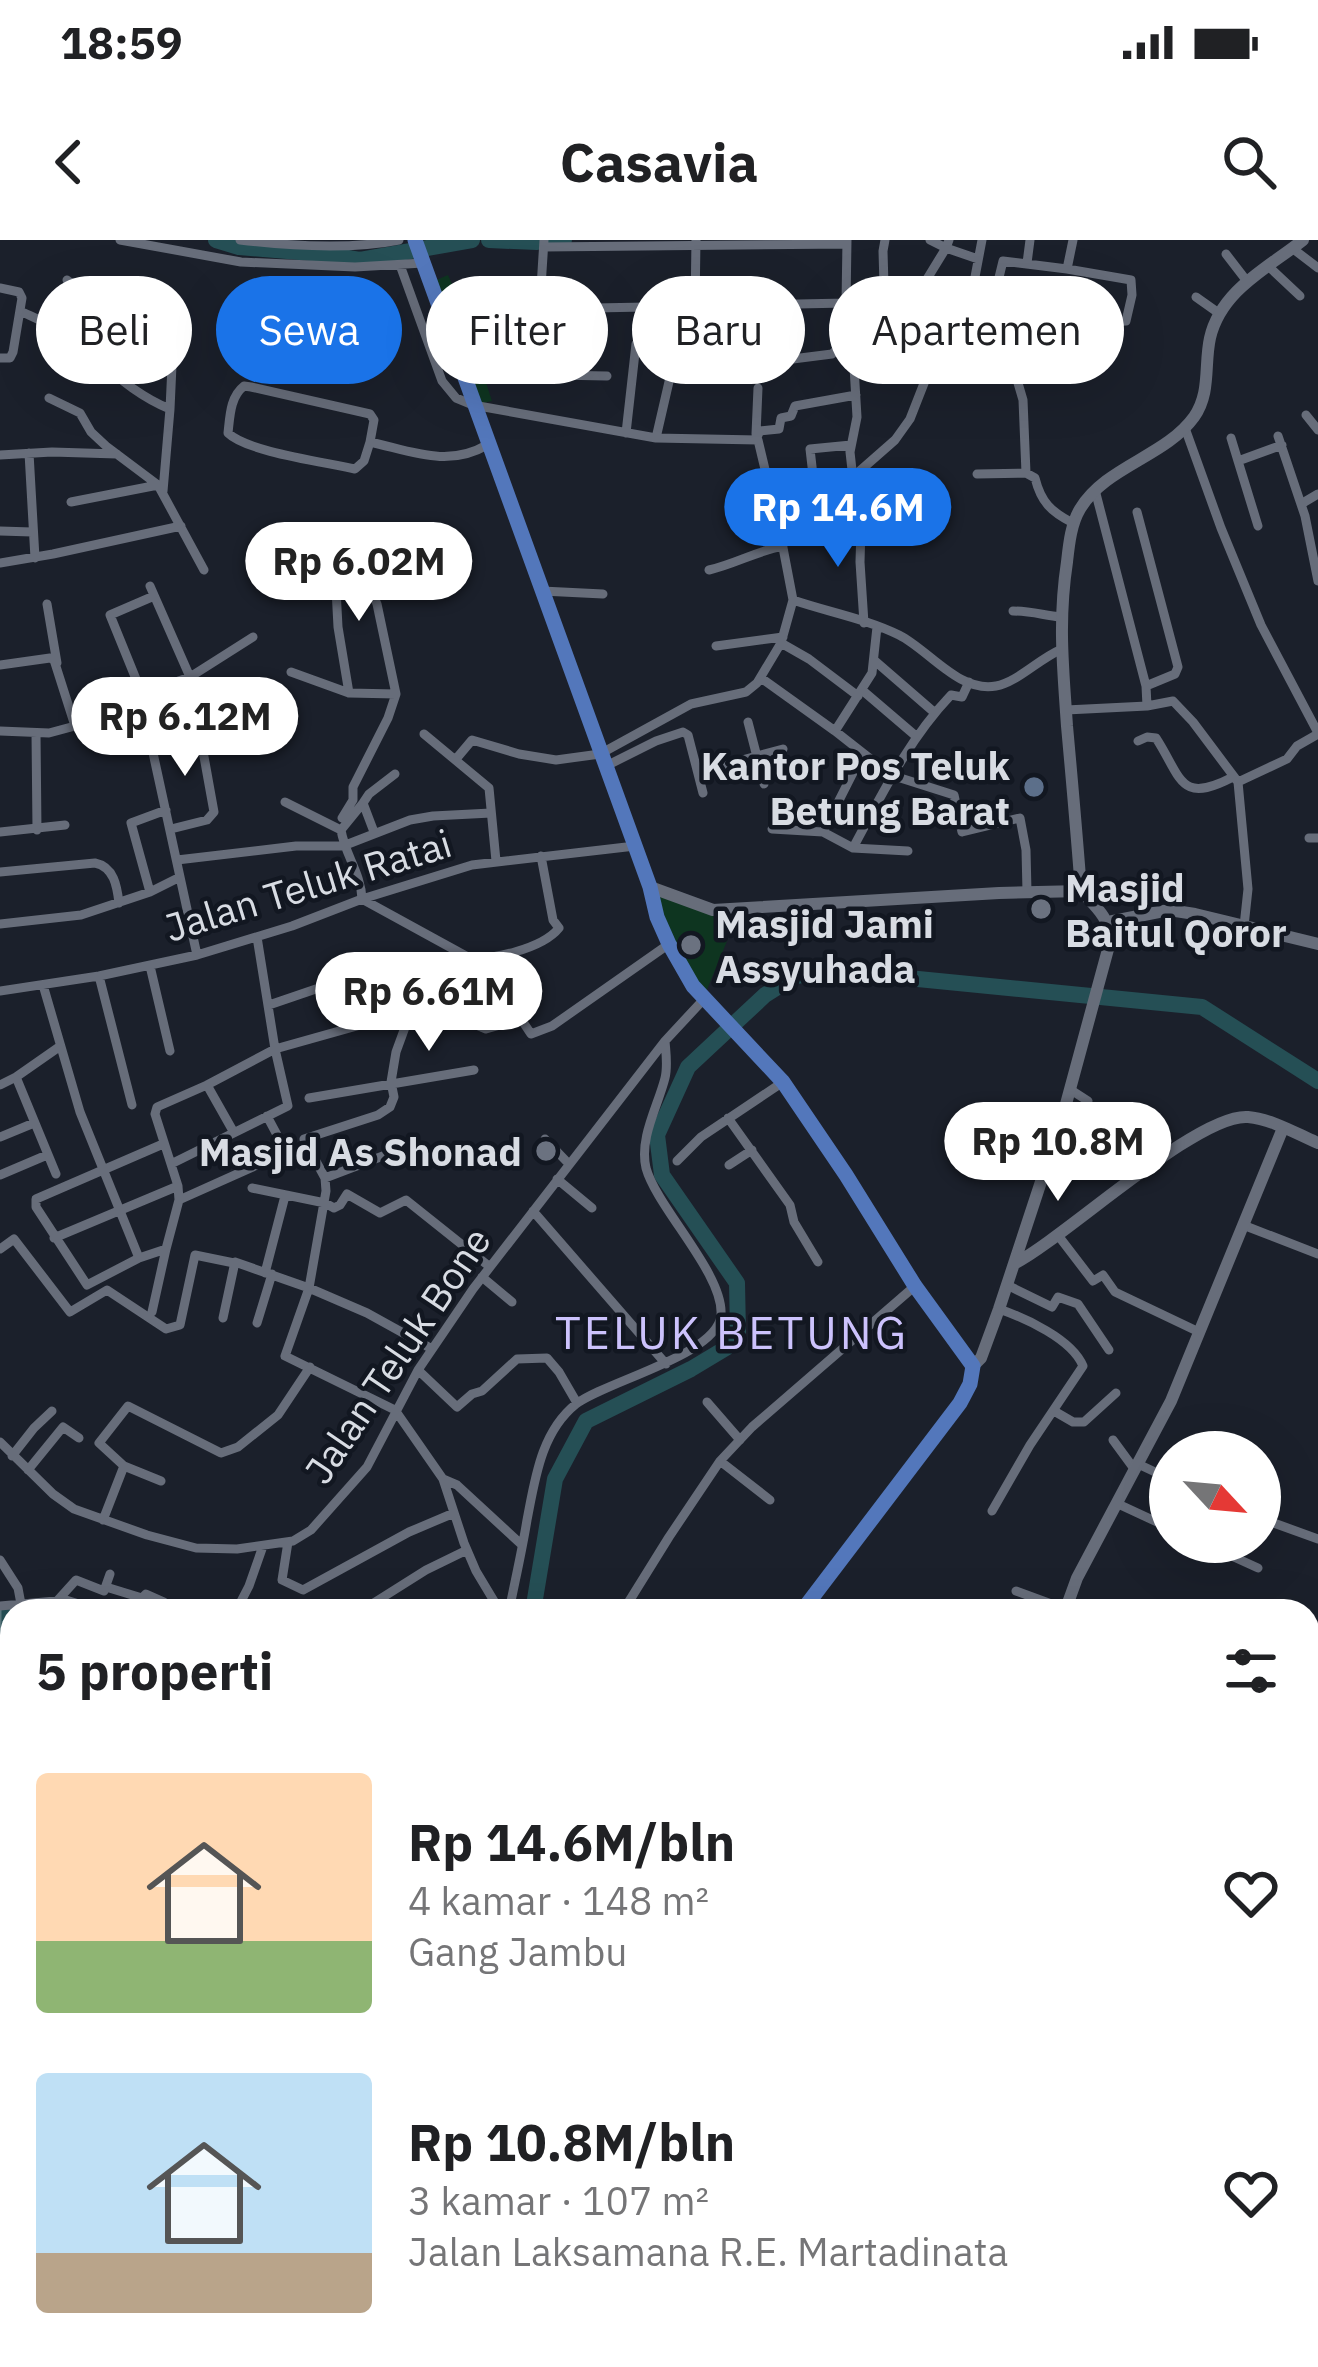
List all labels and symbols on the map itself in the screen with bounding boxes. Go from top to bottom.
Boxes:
pin: Rp 14.6M [714,468,962,570]
pin: Rp 6.02M [235,522,483,624]
pin: Rp 6.12M [61,677,309,779]
place label: Kantor Pos Teluk Betung Barat [701,740,1010,836]
marker: Kantor Pos Teluk Betung Barat [1021,774,1047,800]
street label: Jalan Teluk Ratai [159,817,457,953]
place label: Masjid Baitul Qoror [1065,862,1287,958]
marker: Masjid Baitul Qoror [1028,896,1054,922]
place label: Masjid Jami Assyuhada [715,898,934,994]
marker: Masjid Jami Assyuhada [678,932,704,958]
pin: Rp 6.61M [305,952,553,1054]
pin: Rp 10.8M [934,1102,1182,1204]
place label: Masjid As Shonad [199,1126,522,1177]
marker: Masjid As Shonad [533,1138,559,1164]
street label: Jalan Teluk Bone [293,1217,501,1493]
district label: TELUK BETUNG [555,1303,909,1361]
north arrow [1149,1431,1281,1563]

